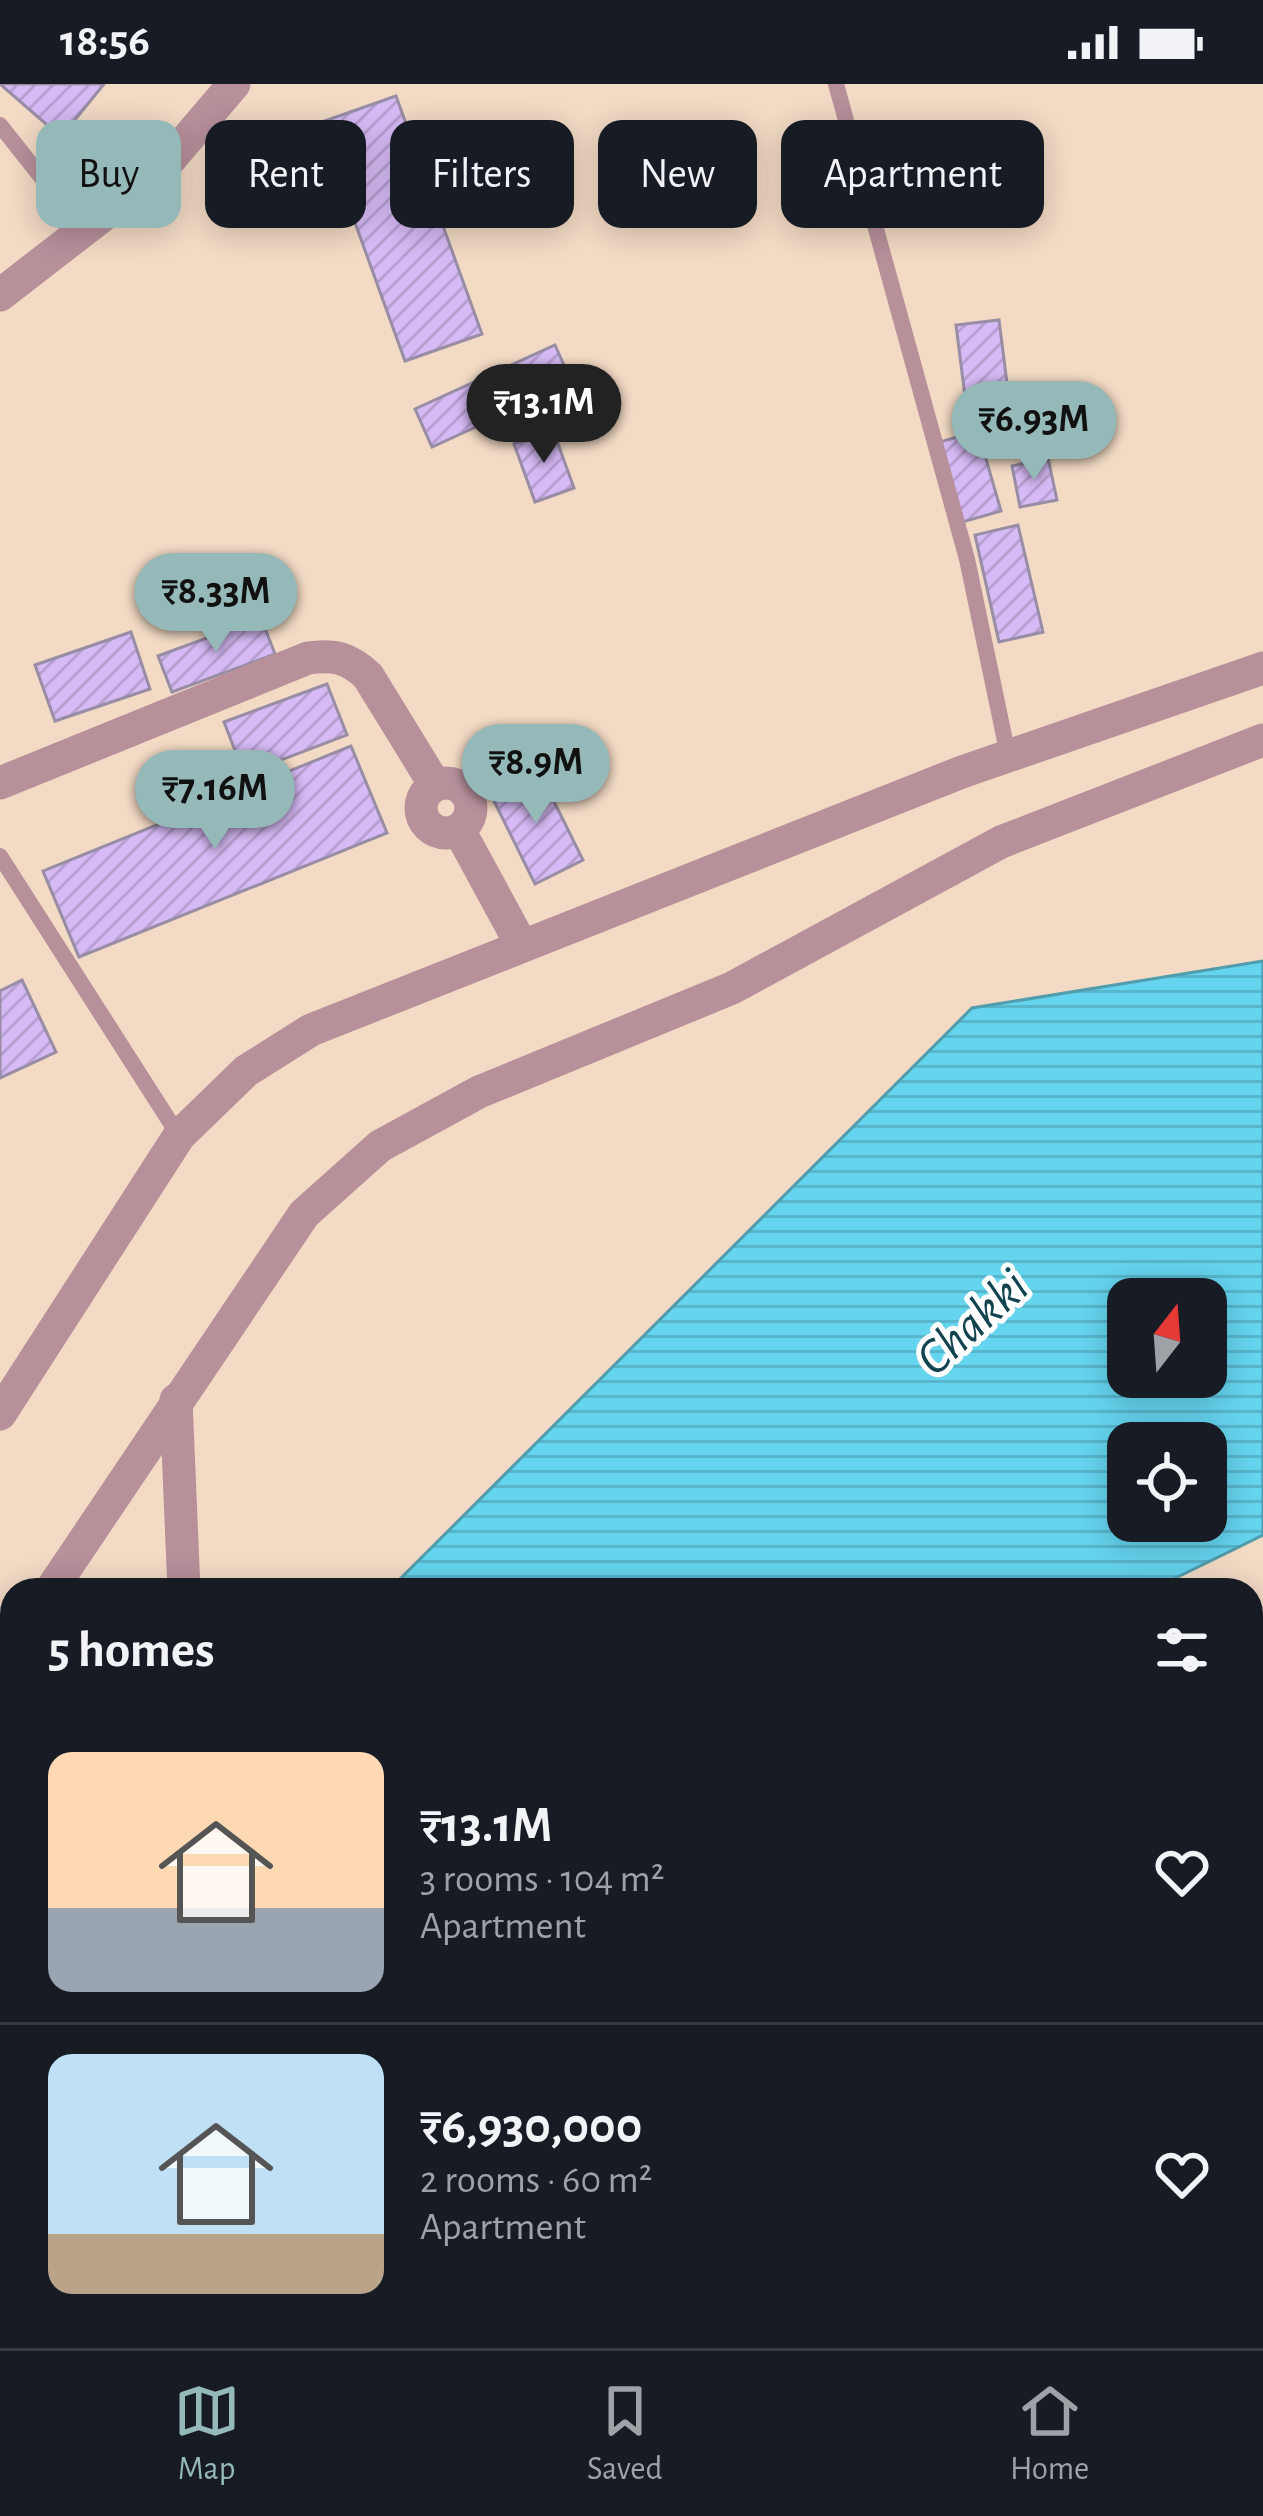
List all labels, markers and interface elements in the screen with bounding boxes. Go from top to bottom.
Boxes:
text: 18:56 [60,19,150,64]
chip: Buy [36,120,181,228]
chip: Rent [205,120,366,228]
chip: Filters [390,120,574,228]
chip: New [598,120,757,228]
chip: Apartment [781,120,1044,228]
pin: ₹13.1M [446,364,642,466]
pin: ₹6.93M [936,381,1132,483]
text: ₹13.1M [493,383,595,422]
text: ₹6.93M [979,400,1089,439]
pin: ₹8.33M [118,553,314,655]
text: ₹8.33M [161,572,271,611]
pin: ₹8.9M [452,724,620,826]
text: ₹8.9M [489,743,583,782]
pin: ₹7.16M [117,750,313,852]
text: ₹7.16M [162,769,268,808]
water label: Chakki [907,1260,1038,1385]
north arrow [1107,1278,1227,1398]
map controls [1107,1278,1227,1542]
button: locate [1107,1422,1227,1542]
icon: filters [1149,1617,1215,1683]
text: 5 homes [48,1625,215,1676]
icon: home [144,1800,288,1944]
text: ₹13.1M [420,1800,552,1851]
icon: heart [1149,1839,1215,1905]
text: 3 rooms · 104 m² [420,1860,664,1899]
text: Apartment [420,1907,586,1946]
text: ₹6,930,000 [420,2101,642,2152]
icon: home [144,2102,288,2246]
icon: heart [1149,2141,1215,2207]
text: 2 rooms · 60 m² [420,2161,652,2200]
text: Apartment [420,2208,586,2247]
tab: Map [174,2378,240,2490]
tab: Saved [587,2378,663,2490]
tab: Home [1010,2378,1089,2490]

